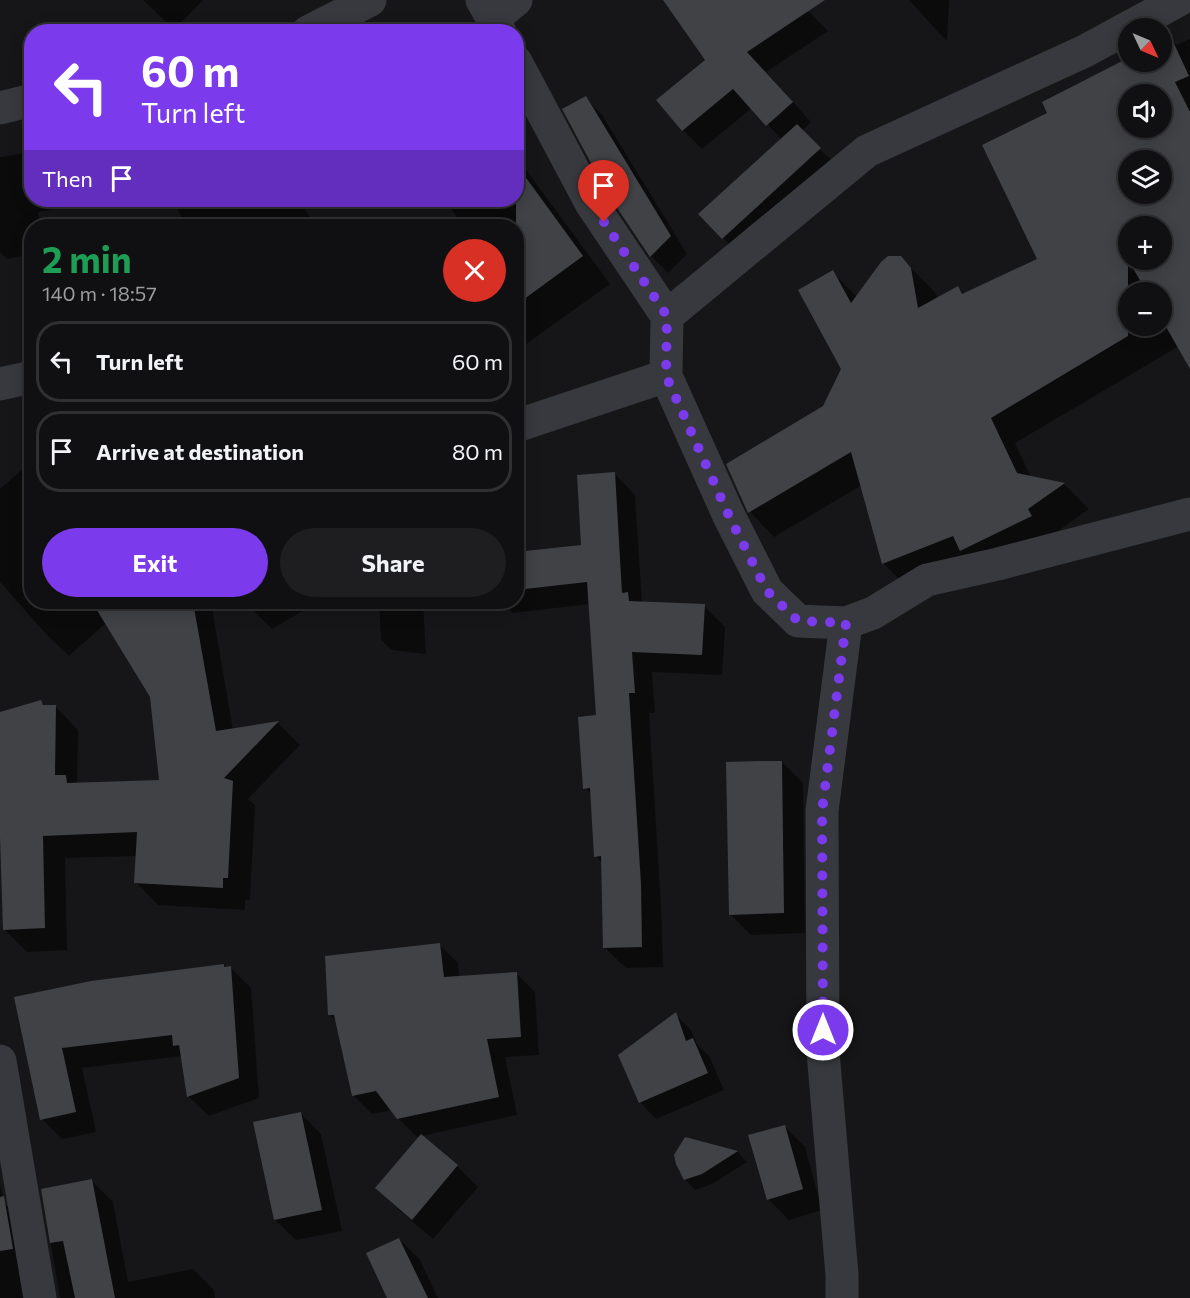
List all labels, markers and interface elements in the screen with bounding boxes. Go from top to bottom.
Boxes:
north arrow [1118,18,1172,72]
map controls [1118,18,1172,336]
text: 60 m [141,44,240,96]
icon: left [42,48,120,126]
button: sound [1118,84,1172,138]
text: Turn left [141,96,245,129]
button: layers [1118,150,1172,204]
pin [578,160,629,222]
icon: arrive [105,162,138,195]
text: Then [42,165,93,192]
icon: arrive [587,169,620,202]
button: + [1118,216,1172,270]
text: 2 min [42,236,132,280]
button: close [443,239,506,302]
text: 140 m · 18:57 [42,281,157,305]
button: − [1118,282,1172,336]
icon: left [45,345,78,378]
text: Turn left [96,348,183,375]
text: 60 m [452,348,503,375]
icon: arrive [45,435,78,468]
text: Arrive at destination [96,438,304,465]
text: 80 m [452,438,503,465]
button: Exit [42,528,268,597]
button: Share [280,528,506,597]
position arrow [791,998,855,1062]

